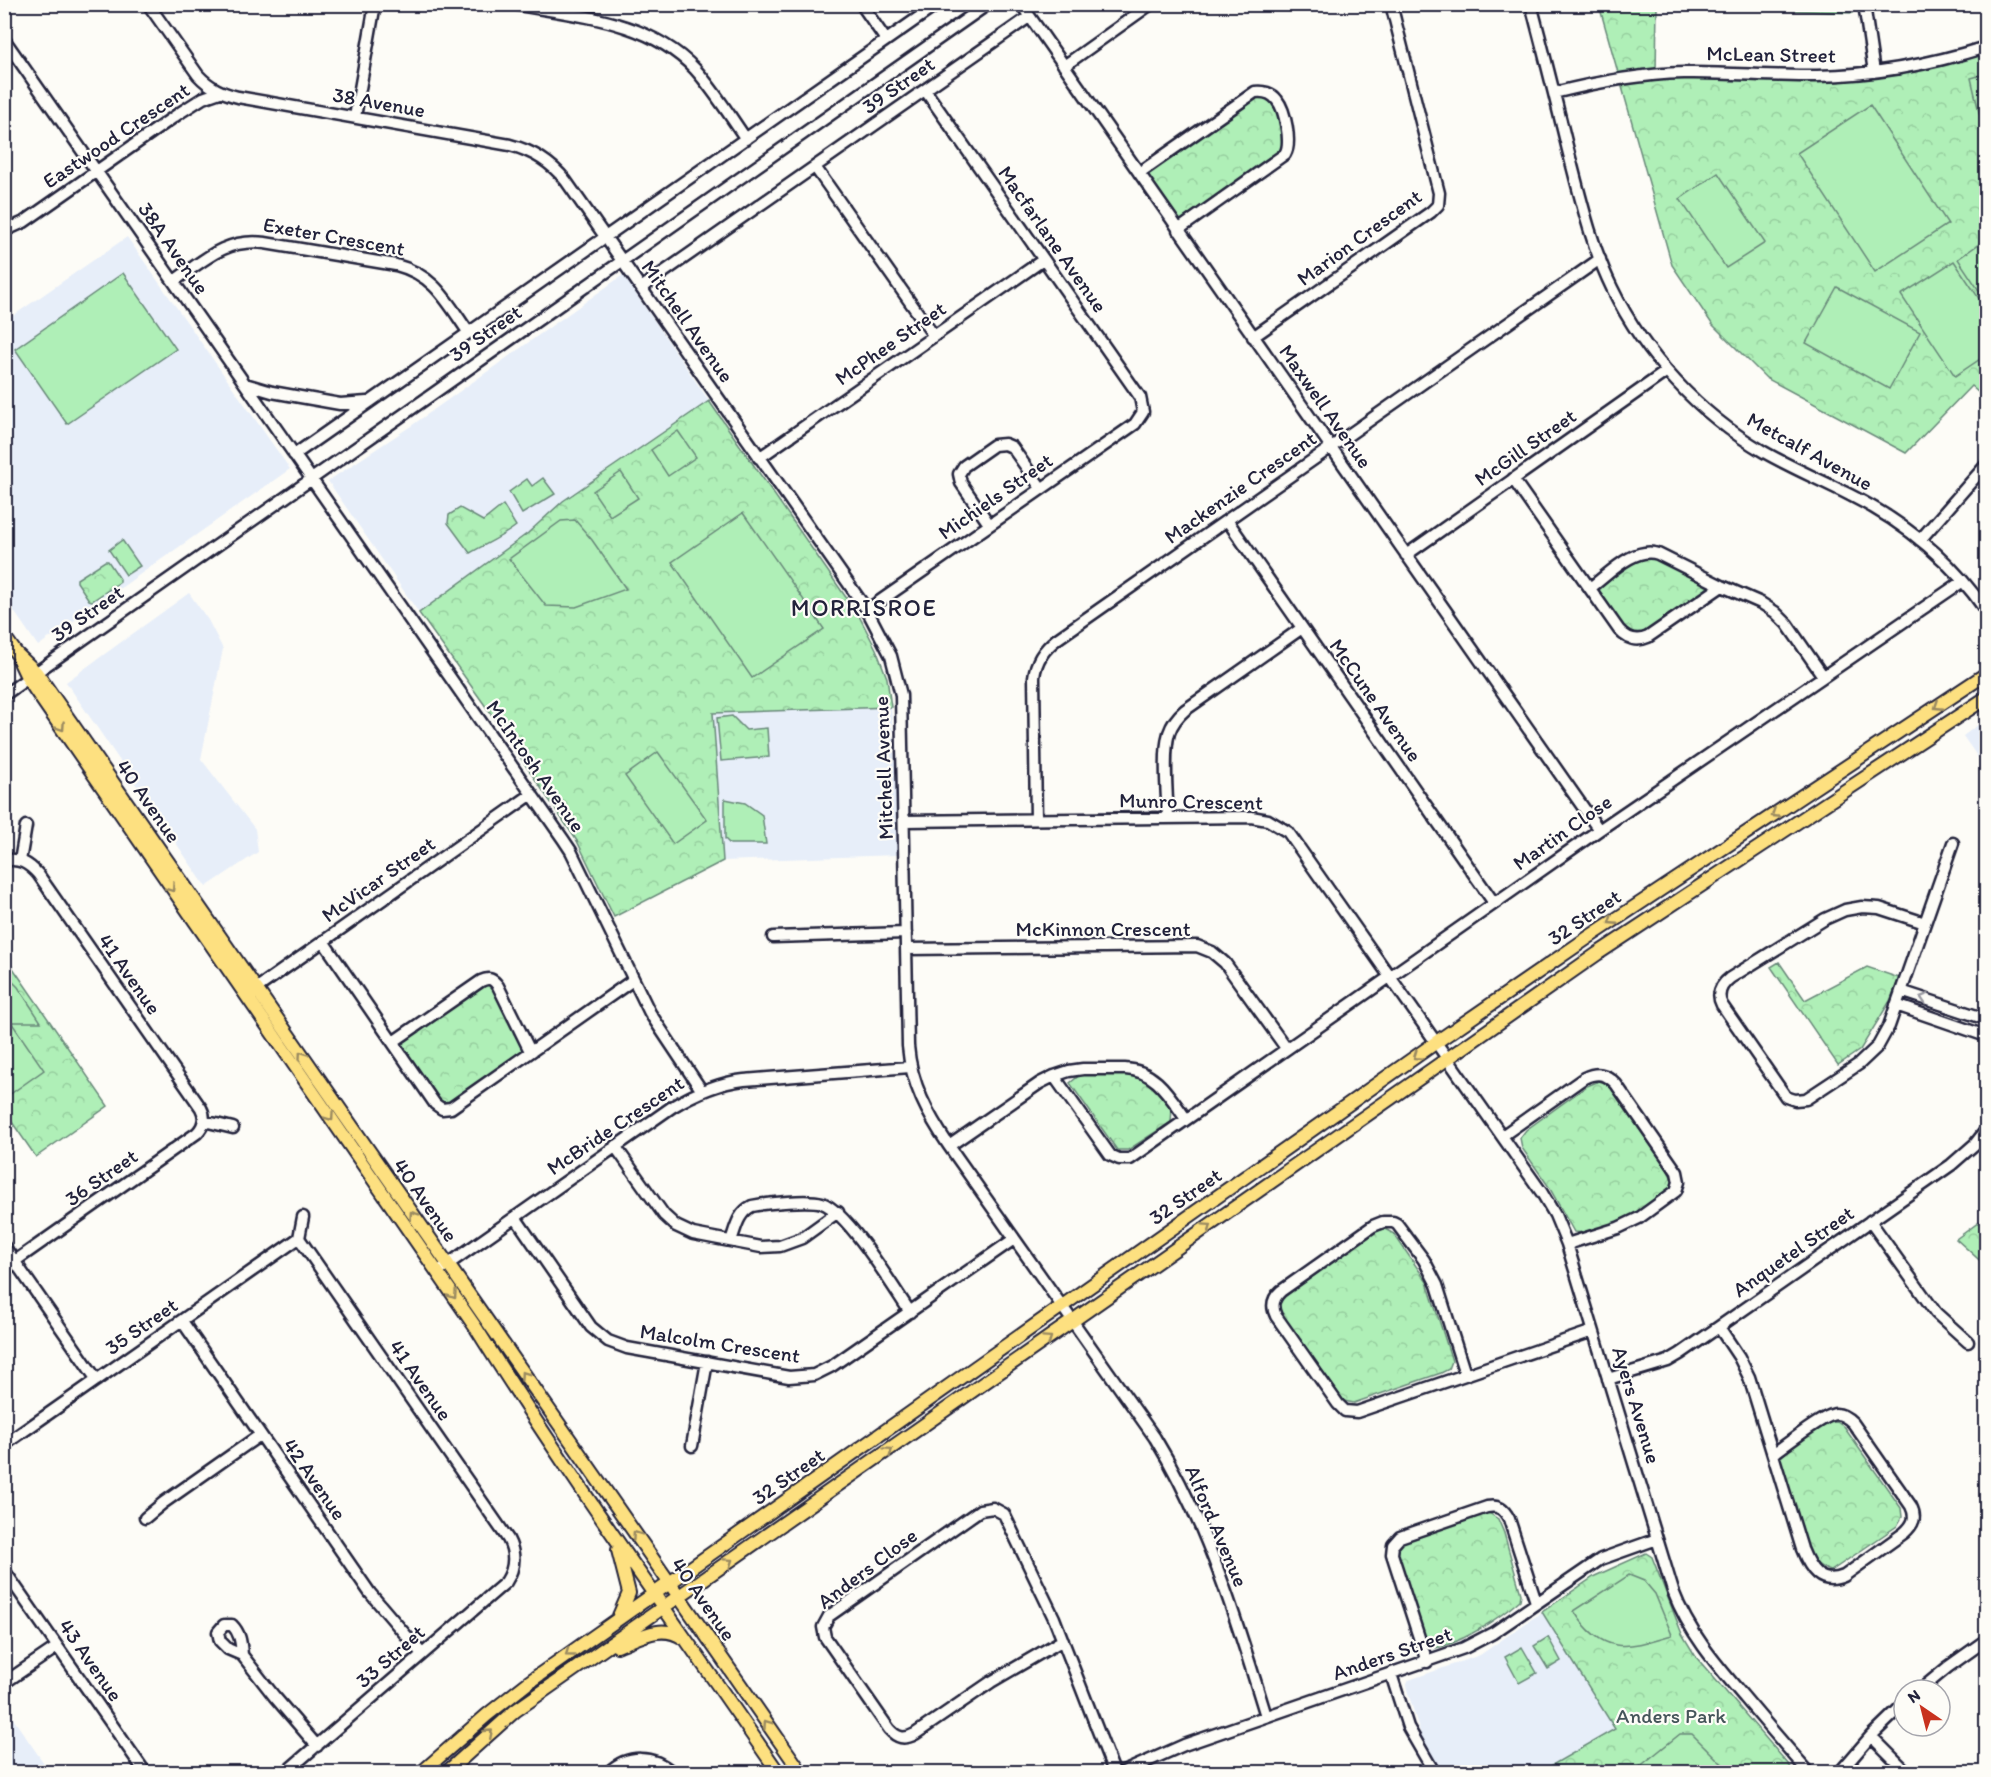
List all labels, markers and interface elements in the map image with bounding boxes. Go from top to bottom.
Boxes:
street label: McLean Street [1706,40,1836,68]
street label: 39 Street [857,51,939,119]
street label: Eastwood Crescent [38,77,194,193]
street label: 38 Avenue [331,82,427,122]
street label: Macfarlane Avenue [993,161,1113,317]
street label: Marion Crescent [1292,183,1426,291]
street label: 38A Avenue [133,197,215,299]
street label: Exeter Crescent [261,211,407,261]
street label: Mitchell Avenue [637,255,739,387]
street label: McPhee Street [830,295,950,390]
street label: 39 Street [444,299,526,367]
street label: Maxwell Avenue [1274,339,1378,473]
street label: McGill Street [1469,403,1581,491]
street label: Metcalf Avenue [1743,406,1877,496]
street label: Mackenzie Crescent [1159,425,1321,549]
street label: Michiels Street [933,447,1057,545]
street label: 39 Street [46,579,128,647]
district label: MORRISROE [791,593,937,622]
street label: McCune Avenue [1324,634,1428,766]
street label: McIntosh Avenue [481,695,591,837]
street label: Mitchell Avenue [868,696,898,840]
one-way arrow [1933,699,1944,710]
one-way arrow [53,720,64,731]
street label: 40 Avenue [111,755,187,847]
street label: Munro Crescent [1119,787,1263,815]
street label: Martin Close [1508,789,1616,875]
one-way arrow [1771,807,1782,818]
street label: McVicar Street [316,831,440,927]
one-way arrow [164,881,175,892]
street label: 32 Street [1543,883,1625,950]
one-way arrow [1608,914,1619,925]
street label: McKinnon Crescent [1015,916,1191,941]
street label: 41 Avenue [93,929,167,1019]
one-way arrow [1919,993,1930,1006]
one-way arrow [1413,1049,1424,1060]
one-way arrow [298,1050,309,1061]
street label: McBride Crescent [542,1070,688,1180]
one-way arrow [323,1110,334,1121]
street label: 36 Street [60,1143,142,1211]
street label: 40 Avenue [388,1154,464,1246]
street label: 32 Street [1144,1162,1226,1230]
street label: Anquetel Street [1728,1200,1858,1302]
one-way arrow [409,1211,420,1222]
one-way arrow [1202,1223,1213,1234]
one-way arrow [445,1288,456,1299]
street label: 35 Street [100,1292,182,1360]
street label: Malcolm Crescent [638,1318,802,1368]
street label: 41 Avenue [384,1335,458,1425]
one-way arrow [1042,1335,1053,1346]
street label: Ayers Avenue [1607,1343,1667,1467]
one-way arrow [520,1371,531,1382]
street label: 42 Avenue [278,1433,352,1525]
street label: 32 Street [747,1442,829,1510]
one-way arrow [882,1447,893,1458]
street label: Alford Avenue [1180,1462,1254,1590]
street label: Anders Close [812,1522,922,1614]
one-way arrow [632,1531,643,1542]
street label: 40 Avenue [666,1553,742,1645]
one-way arrow [722,1558,733,1569]
street label: 43 Avenue [54,1614,128,1706]
street label: 33 Street [350,1619,430,1693]
street label: Anders Street [1329,1621,1455,1685]
one-way arrow [565,1646,576,1657]
north arrow [1892,1678,1952,1738]
text: N [1904,1685,1924,1707]
park label: Anders Park [1616,1703,1726,1728]
one-way arrow [763,1720,774,1731]
one-way arrow [482,1729,493,1740]

